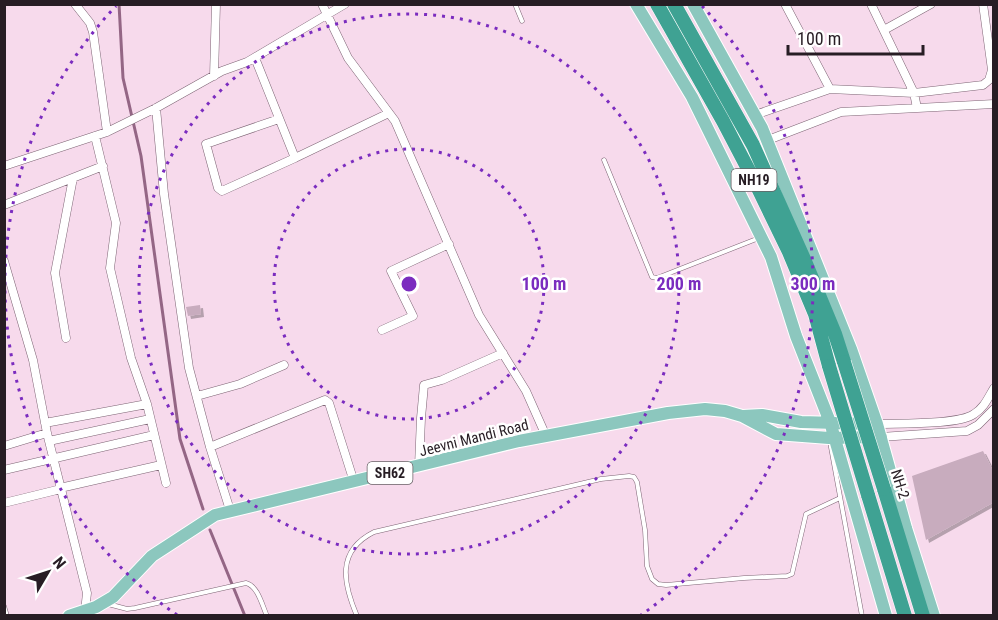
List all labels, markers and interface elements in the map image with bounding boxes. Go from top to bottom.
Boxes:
scale bar [788,18,923,56]
text: 100 m [797,28,841,49]
road number: NH19 [732,169,777,191]
text: 100 m [522,273,566,294]
text: 200 m [657,273,701,294]
text: 300 m [791,273,835,294]
centre of rings [399,274,419,294]
street label: Jeevni Mandi Road [417,416,531,460]
road number: SH62 [368,462,412,484]
street label: NH-2 [887,467,913,501]
north arrow [18,542,78,602]
text: N [49,553,70,573]

